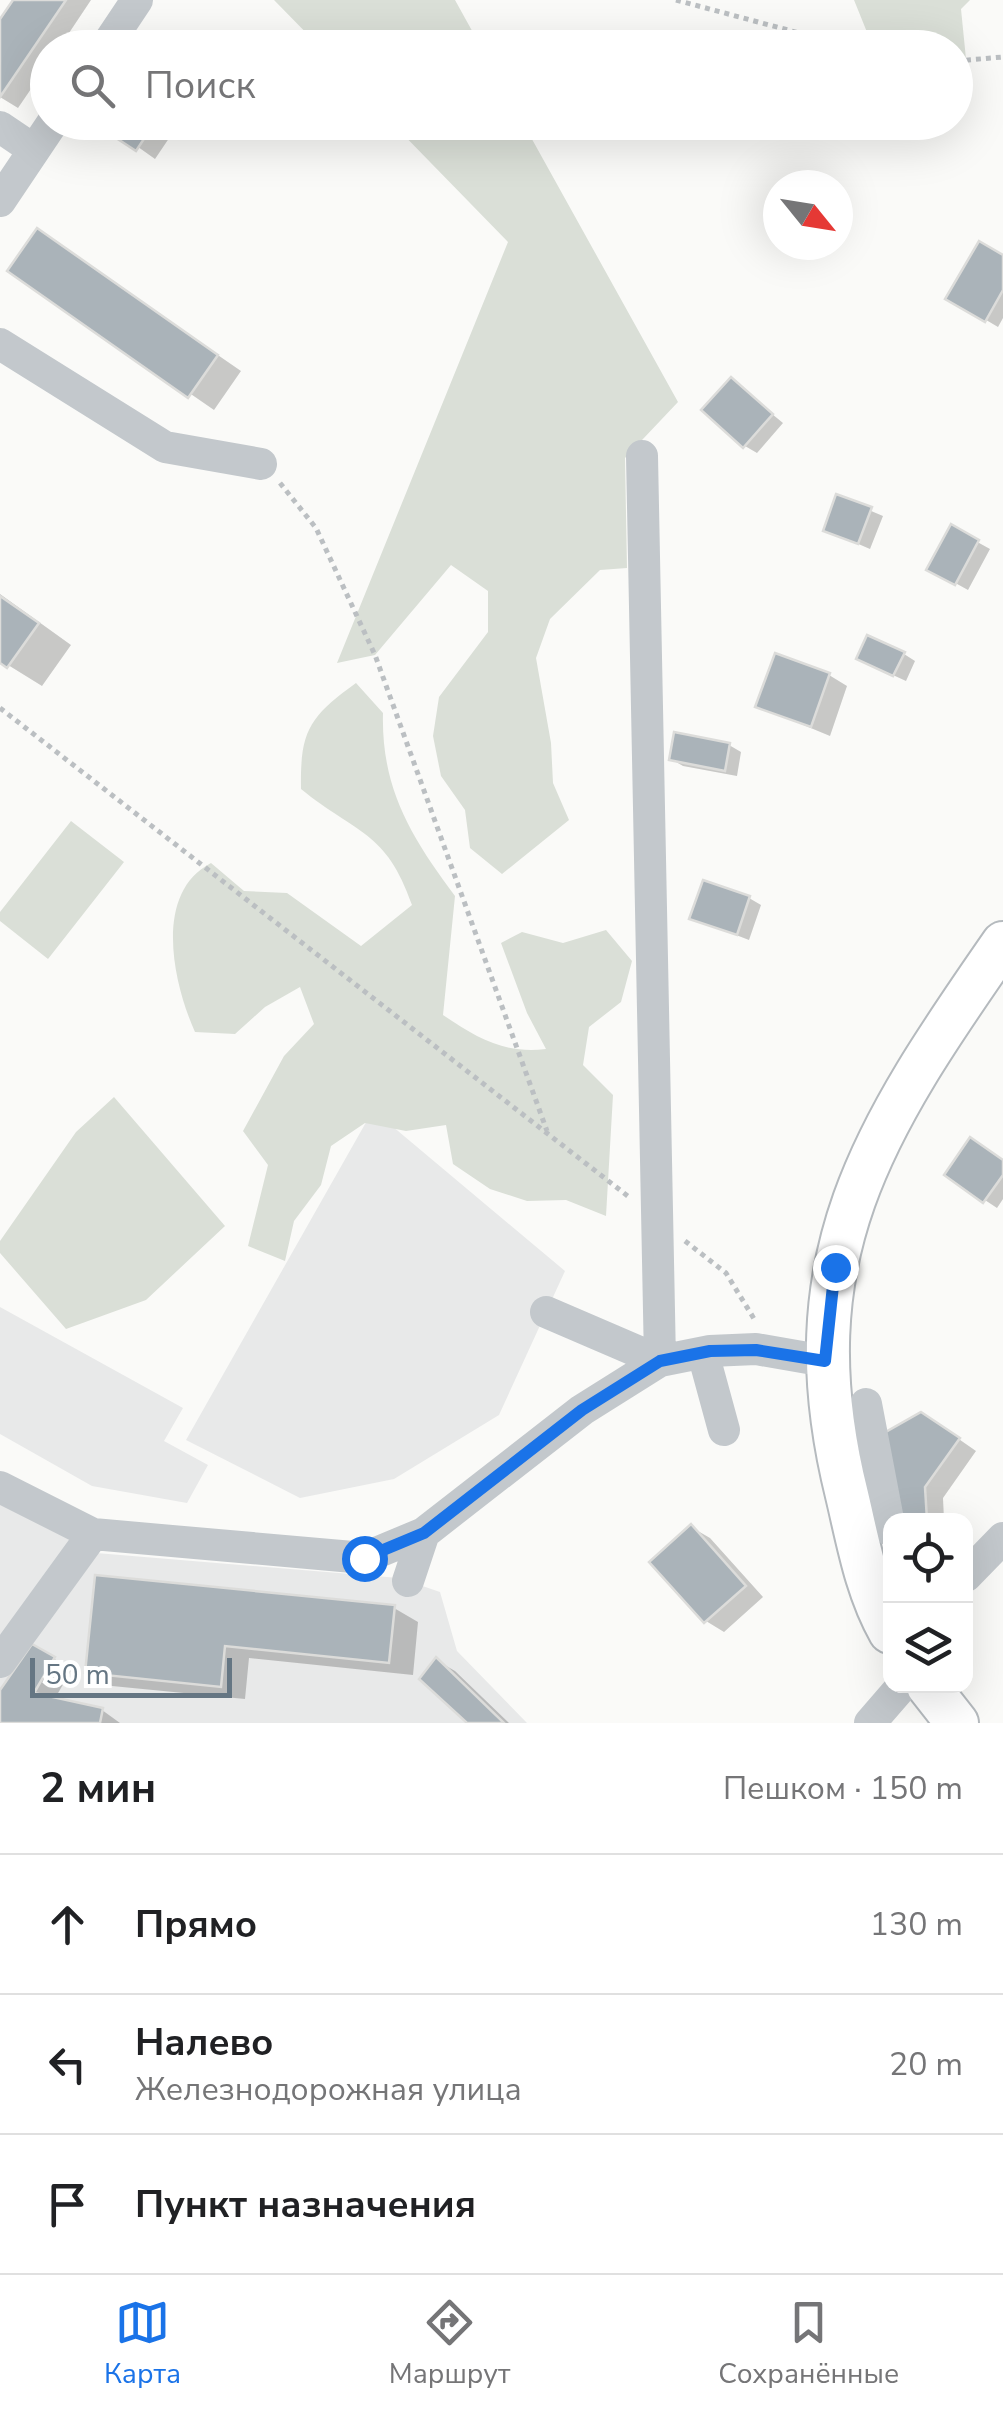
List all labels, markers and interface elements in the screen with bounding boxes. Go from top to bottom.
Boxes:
search box [30,30,973,140]
icon: search [65,58,120,113]
text: Поиск [145,60,255,111]
north arrow [763,170,853,260]
route end [813,1245,859,1291]
map controls [883,1513,973,1693]
button: locate [883,1513,973,1603]
route start [342,1536,388,1582]
button: layers [883,1603,973,1693]
scale bar [30,1653,232,1698]
text: 50 m [45,1656,110,1694]
text: 2 мин [40,1760,156,1817]
text: Пешком · 150 m [723,1767,963,1810]
icon: ahead [40,1897,95,1952]
text: Прямо [135,1899,257,1950]
text: 130 m [870,1903,963,1946]
text: Налево [135,2017,274,2068]
icon: left [40,2037,95,2092]
text: 20 m [889,2043,963,2086]
text: Железнодорожная улица [135,2068,522,2111]
icon: arrive [40,2177,95,2232]
text: Пункт назначения [135,2179,476,2230]
tab: Карта [104,2295,181,2393]
tab: Маршрут [389,2295,510,2393]
tab: Сохранённые [718,2295,899,2393]

